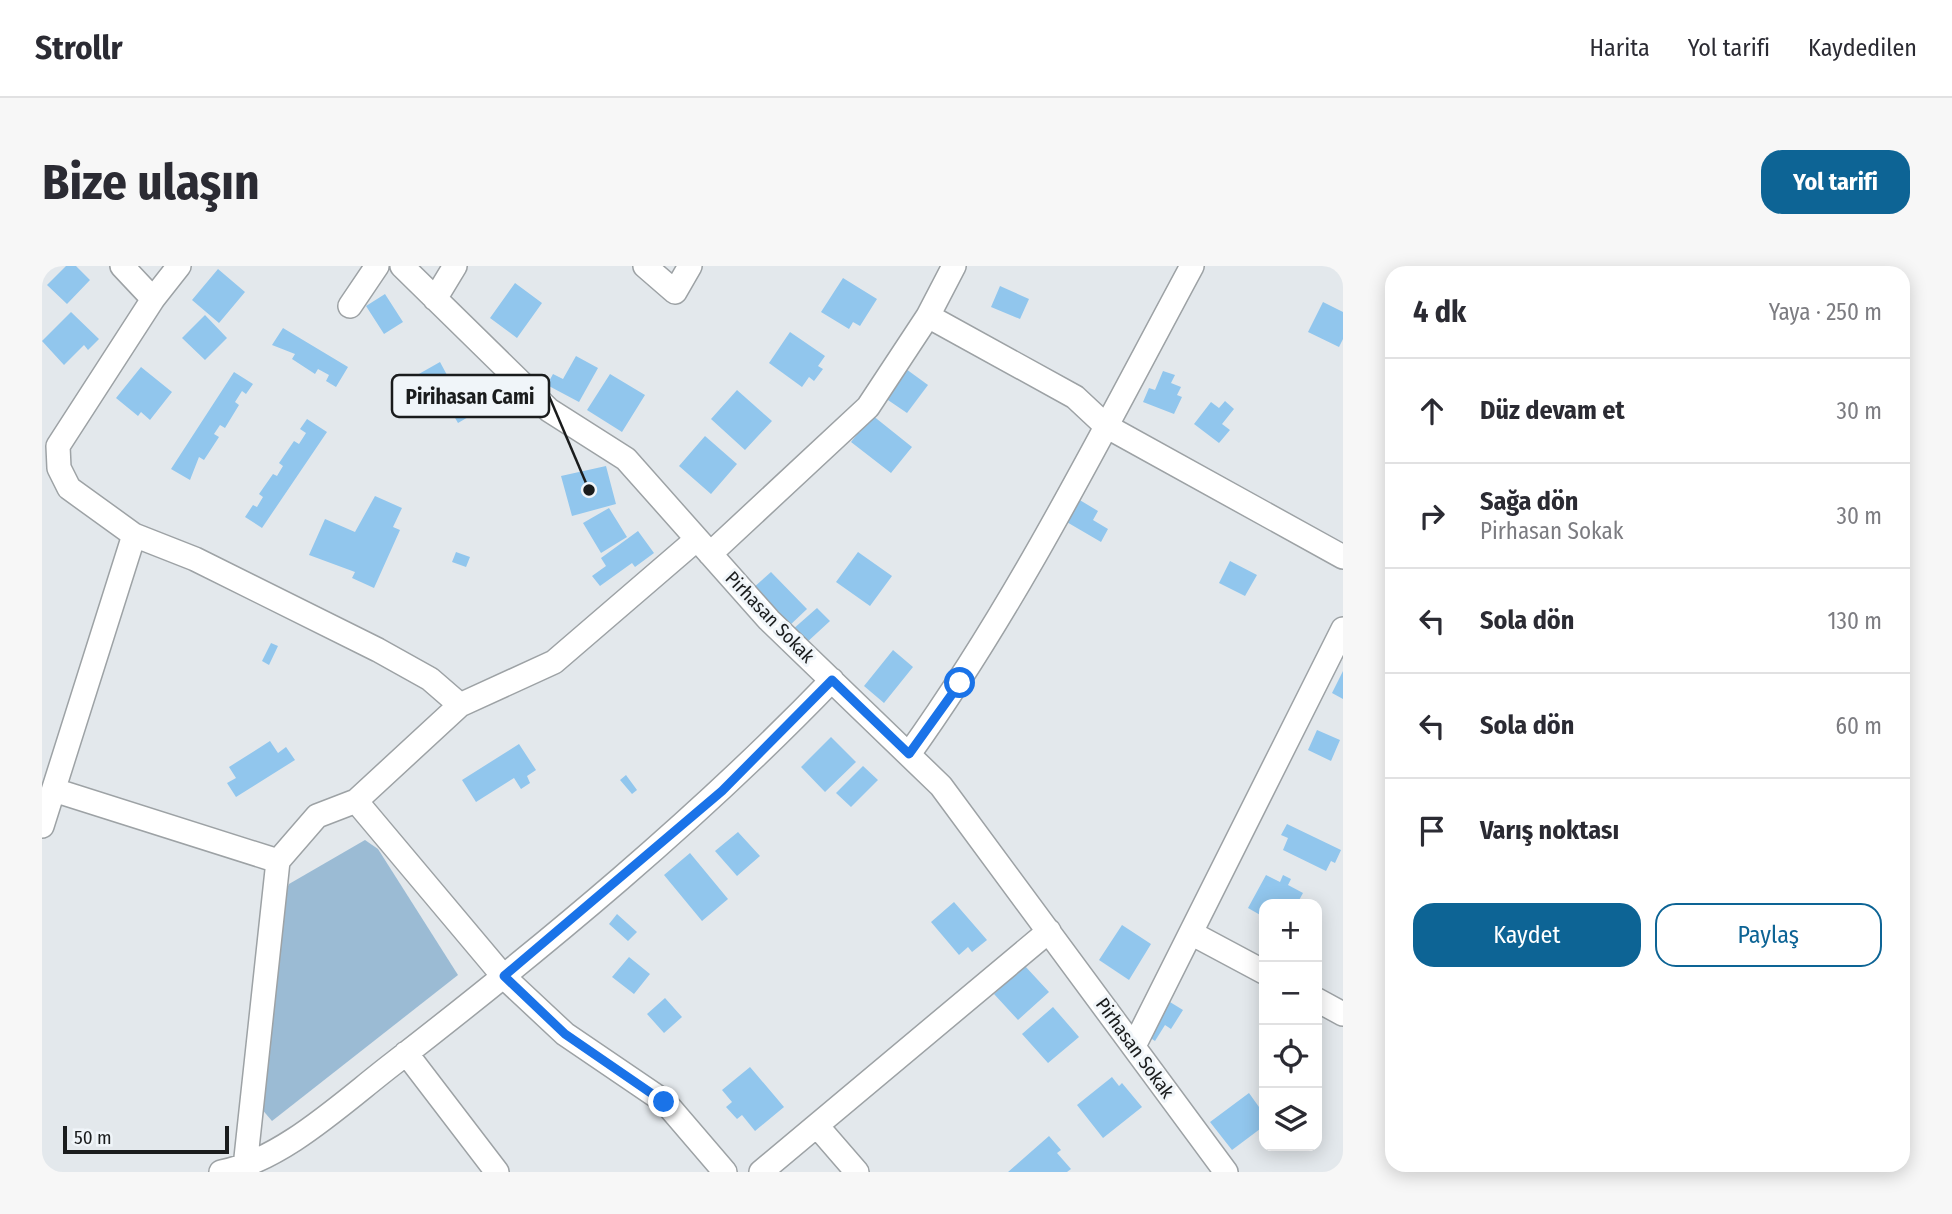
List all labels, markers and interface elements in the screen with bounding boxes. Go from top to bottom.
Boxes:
text: Strollr [35,28,123,68]
text: Harita [1590,34,1650,62]
text: Yol tarifi [1688,34,1770,62]
text: Kaydedilen [1808,34,1917,62]
button: Yol tarifi [1761,150,1910,214]
text: Bize ulaşın [42,153,260,212]
text: 4 dk [1413,294,1466,330]
text: Yaya · 250 m [1769,298,1882,326]
callout: Pirihasan Cami [392,375,549,417]
text: Pirihasan Cami [406,384,534,410]
icon: ahead [1413,392,1451,430]
text: Düz devam et [1480,395,1625,426]
text: 30 m [1837,397,1882,425]
text: Sağa dön [1480,486,1579,517]
icon: right [1413,497,1451,535]
text: 30 m [1837,502,1882,530]
text: Pirhasan Sokak [1480,517,1623,545]
street label: Pirhasan Sokak [721,566,820,668]
icon: left [1413,602,1451,640]
text: Sola dön [1480,605,1574,636]
text: 130 m [1828,607,1882,635]
route start [944,667,975,698]
icon: left [1413,707,1451,745]
text: Sola dön [1480,710,1574,741]
text: 60 m [1836,712,1882,740]
icon: arrive [1413,812,1451,850]
text: Varış noktası [1480,815,1619,846]
map controls [1259,899,1322,1151]
button: + [1259,899,1322,962]
button: Kaydet [1413,903,1641,967]
button: Paylaş [1655,903,1882,967]
button: − [1259,962,1322,1025]
street label: Pirhasan Sokak [1091,993,1179,1103]
button: locate [1259,1025,1322,1088]
route end [648,1086,679,1117]
button: layers [1259,1088,1322,1151]
scale bar [63,1123,229,1155]
text: 50 m [74,1126,112,1149]

